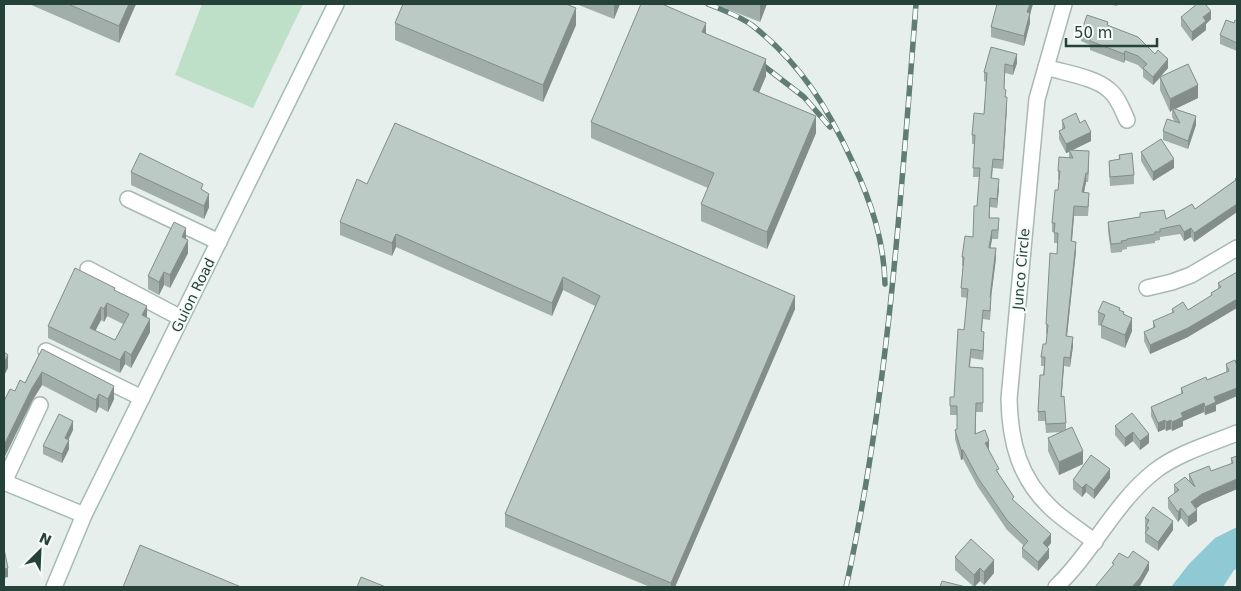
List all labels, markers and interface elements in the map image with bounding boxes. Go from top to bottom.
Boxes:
scale bar [1066,15,1157,47]
text: 50 m [1074,24,1112,42]
street label: Junco Circle [1009,228,1033,311]
street label: Guion Road [168,255,218,335]
north arrow [15,526,65,576]
text: N [37,529,54,549]

